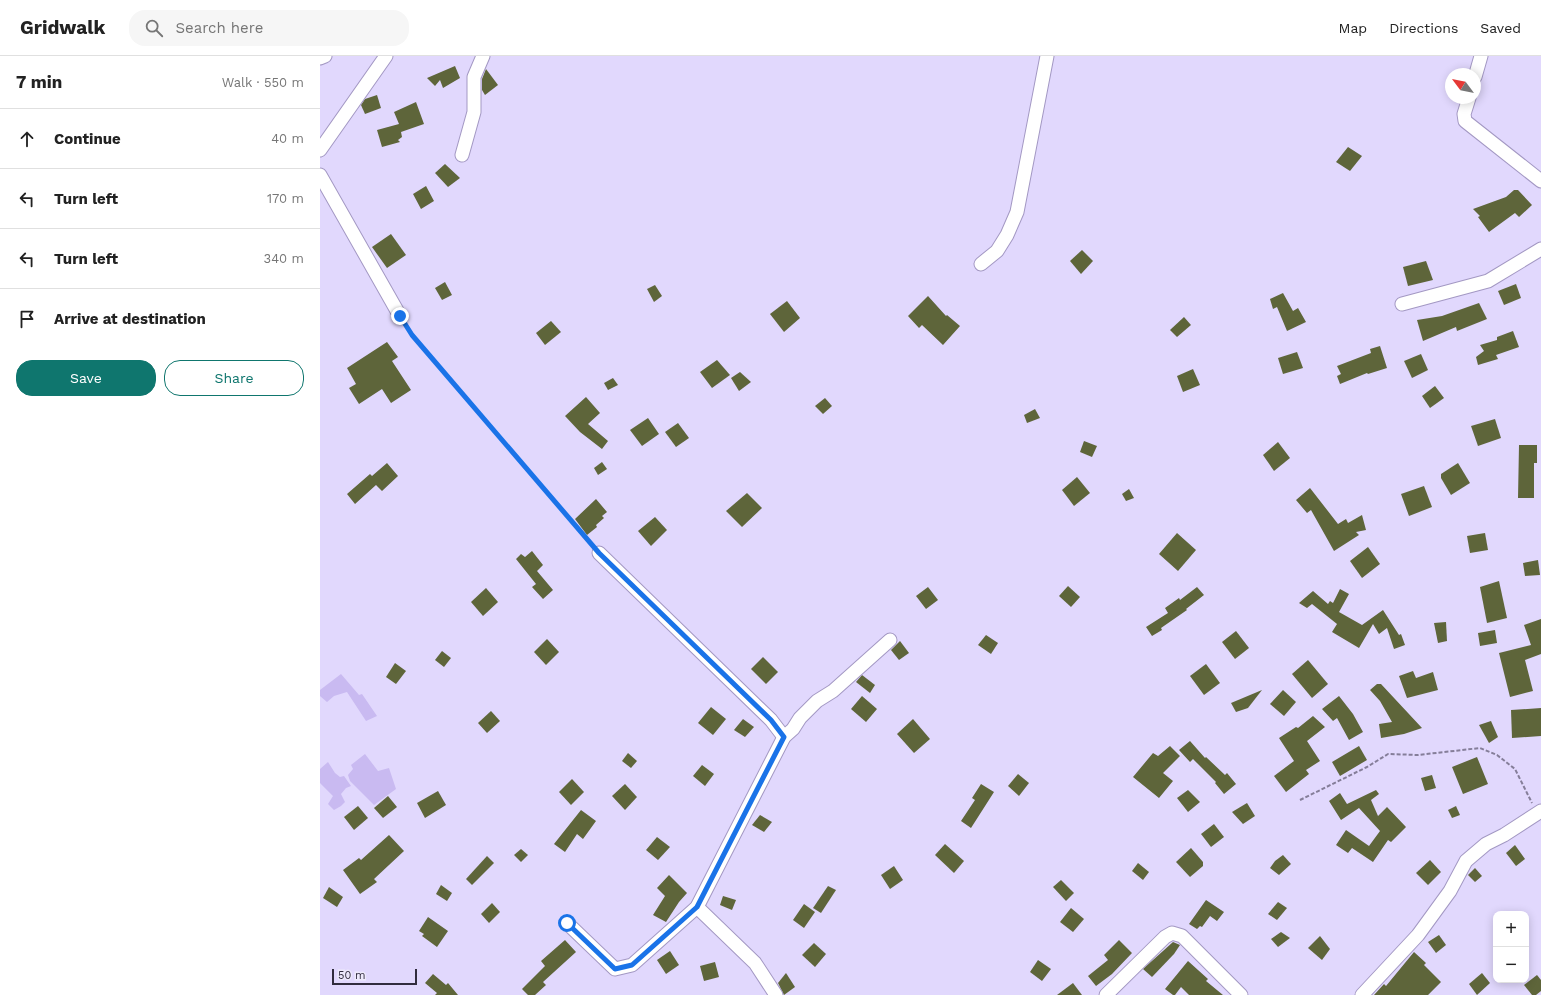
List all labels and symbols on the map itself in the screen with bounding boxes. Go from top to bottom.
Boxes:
north arrow [1445,68,1481,104]
route end [391,307,409,325]
route start [558,914,576,932]
scale bar [332,967,417,986]

